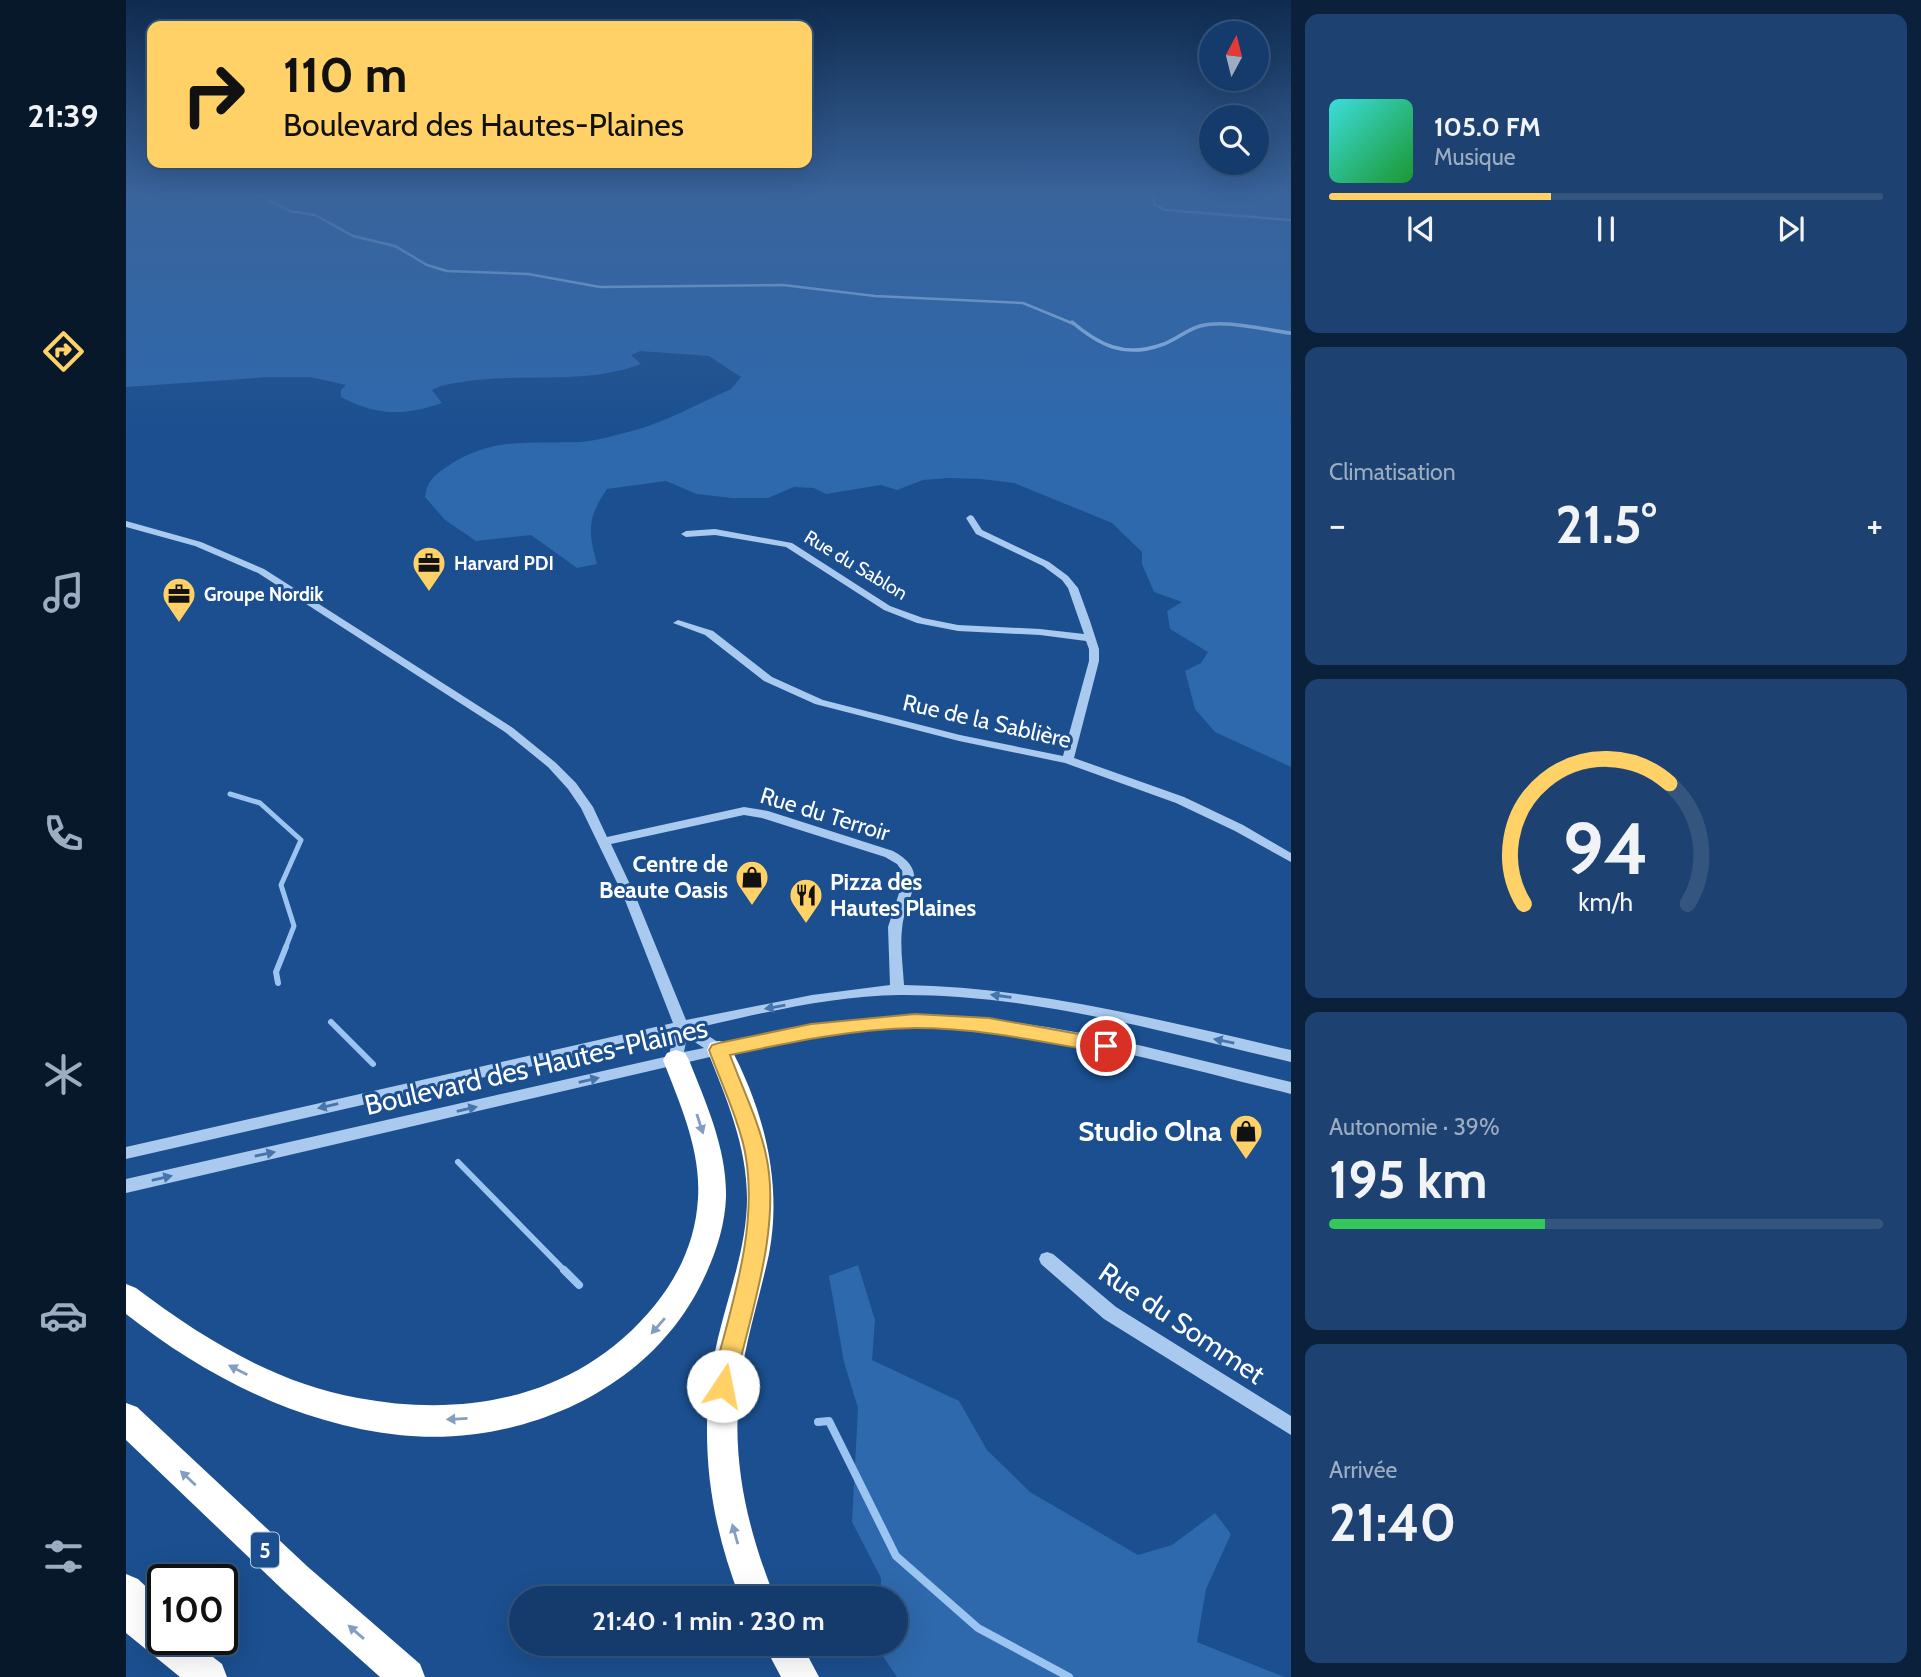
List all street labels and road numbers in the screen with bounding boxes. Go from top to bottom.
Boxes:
street label: Rue du Sablon [800,525,912,605]
street label: Rue de la Sablière [900,688,1074,754]
street label: Rue du Terroir [757,781,894,847]
street label: Boulevard des Hautes-Plaines [361,1010,711,1122]
street label: Rue du Sommet [1092,1255,1272,1391]
road number: 5 [251,1532,279,1568]

